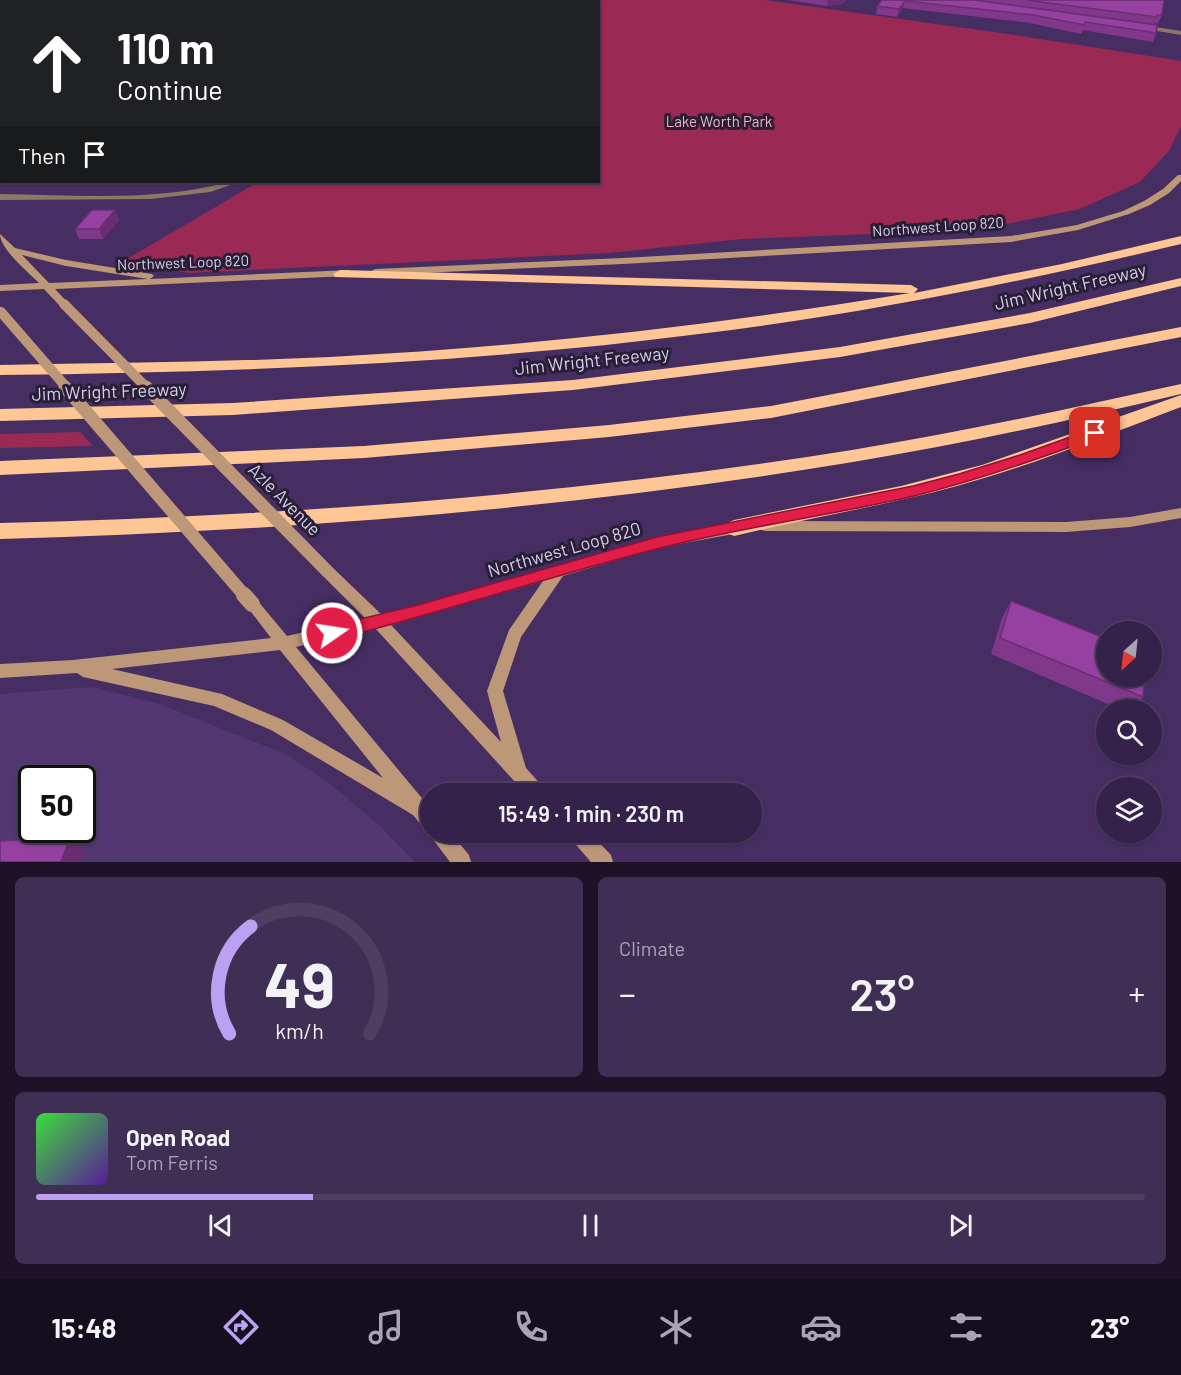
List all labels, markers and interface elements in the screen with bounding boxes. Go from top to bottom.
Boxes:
text: 110 m [117,22,214,72]
icon: ahead [18,24,96,102]
text: Continue [117,73,223,105]
park label: Lake Worth Park [666,112,773,130]
icon: arrive [78,138,111,171]
text: Then [18,142,66,168]
street label: Northwest Loop 820 [872,212,1004,240]
street label: Northwest Loop 820 [117,251,249,273]
street label: Jim Wright Freeway [992,258,1148,314]
street label: Jim Wright Freeway [514,341,670,379]
street label: Jim Wright Freeway [31,377,187,405]
pin [1069,407,1120,458]
icon: arrive [1078,416,1111,449]
street label: Azle Avenue [244,458,326,540]
street label: Northwest Loop 820 [485,517,643,581]
position arrow [300,601,364,665]
north arrow [1096,621,1162,687]
map controls [1096,621,1162,843]
button: search [1096,699,1162,765]
speed limit sign: 50 [18,765,96,843]
button: layers [1096,777,1162,843]
text: 15:49 · 1 min · 230 m [498,800,684,826]
text: Climate [619,936,685,960]
text: 49 [264,946,334,1020]
text: 23° [849,966,915,1020]
text: − [619,973,636,1013]
text: + [1129,973,1145,1013]
text: km/h [275,1018,323,1043]
text: Open Road [126,1124,230,1150]
text: Tom Ferris [126,1150,218,1174]
icon: previous [204,1209,237,1242]
icon: pause [574,1209,607,1242]
icon: next [944,1209,977,1242]
icon: directions [220,1306,262,1348]
icon: music [365,1306,407,1348]
icon: phone [510,1306,552,1348]
icon: climate [655,1306,697,1348]
icon: car [800,1306,842,1348]
icon: filters [945,1306,987,1348]
text: 15:48 [52,1311,116,1343]
text: 23° [1090,1311,1129,1343]

